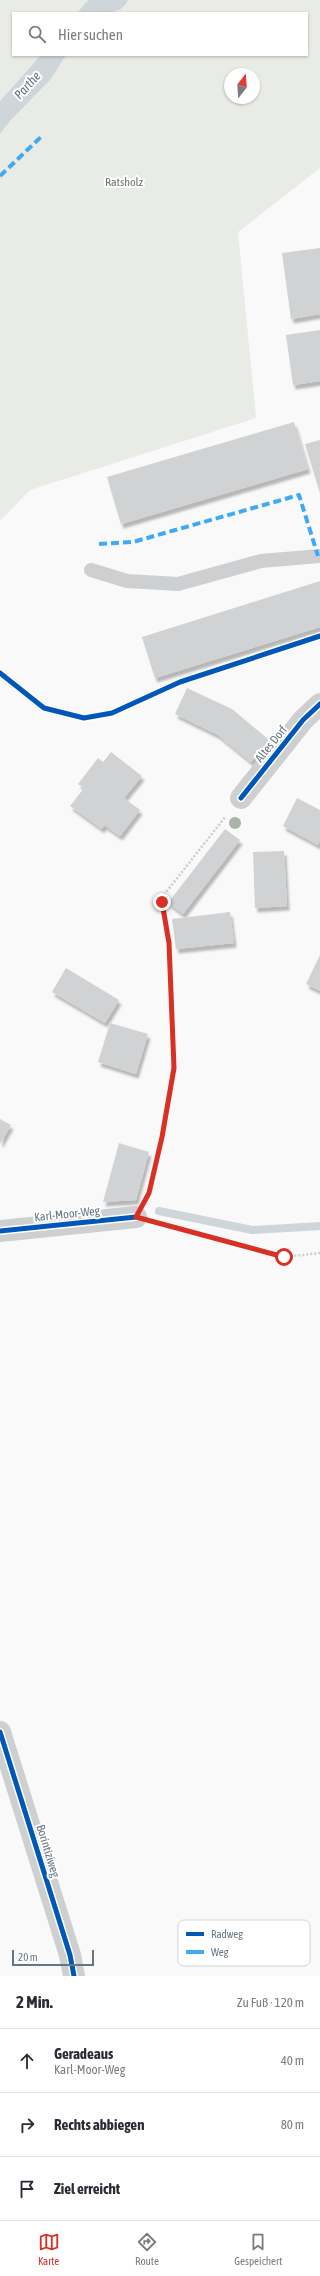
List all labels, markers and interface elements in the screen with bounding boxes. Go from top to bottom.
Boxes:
search box [12,12,308,56]
icon: search [26,23,48,45]
text: Hier suchen [58,26,123,43]
water label: Parthe [11,68,44,102]
north arrow [224,68,260,104]
park label: Ratsholz [105,175,144,189]
street label: Altes Dorf [252,722,290,765]
route end [153,893,171,911]
street label: Karl-Moor-Weg [34,1204,101,1224]
route start [275,1248,293,1266]
street label: Borintiziweg [33,1823,63,1880]
legend [178,1920,310,1966]
text: Radweg [211,1928,243,1940]
text: Weg [211,1946,229,1958]
scale bar [12,1948,94,1967]
text: 20 m [18,1951,38,1963]
text: 2 Min. [16,1992,53,2012]
text: Zu Fuß · 120 m [237,1995,304,2010]
text: Geradeaus [54,2045,113,2062]
icon: ahead [16,2050,38,2072]
text: 40 m [281,2053,304,2068]
text: Karl-Moor-Weg [54,2062,125,2077]
icon: right [16,2114,38,2136]
text: Rechts abbiegen [54,2116,144,2133]
text: 80 m [281,2117,304,2132]
icon: arrive [16,2178,38,2200]
text: Ziel erreicht [54,2180,120,2197]
tab: Karte [38,2231,60,2267]
tab: Route [135,2231,159,2267]
tab: Gespeichert [234,2231,282,2267]

